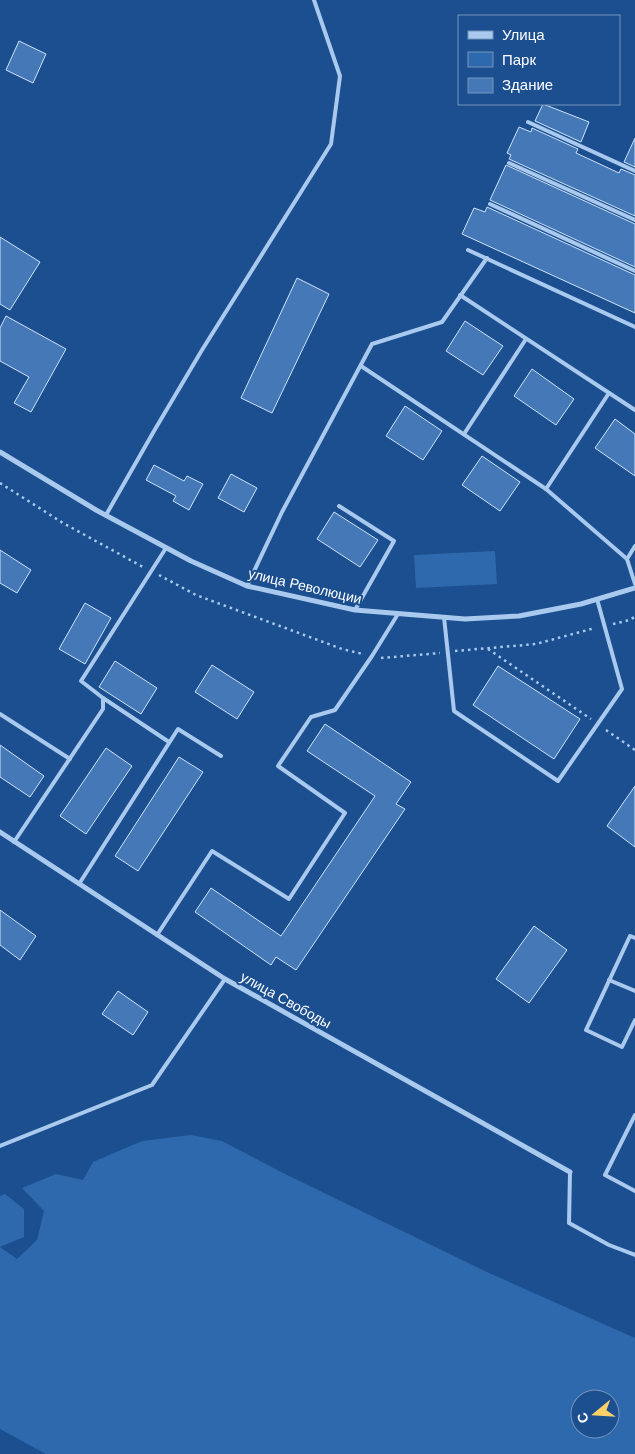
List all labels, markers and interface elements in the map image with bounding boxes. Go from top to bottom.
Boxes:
legend [458,15,620,105]
text: Улица [502,26,545,43]
text: Парк [502,51,536,68]
text: Здание [502,76,553,93]
street label: улица Революции [247,565,363,607]
street label: улица Свободы [238,968,334,1032]
north arrow [570,1389,620,1439]
text: С [573,1411,592,1425]

